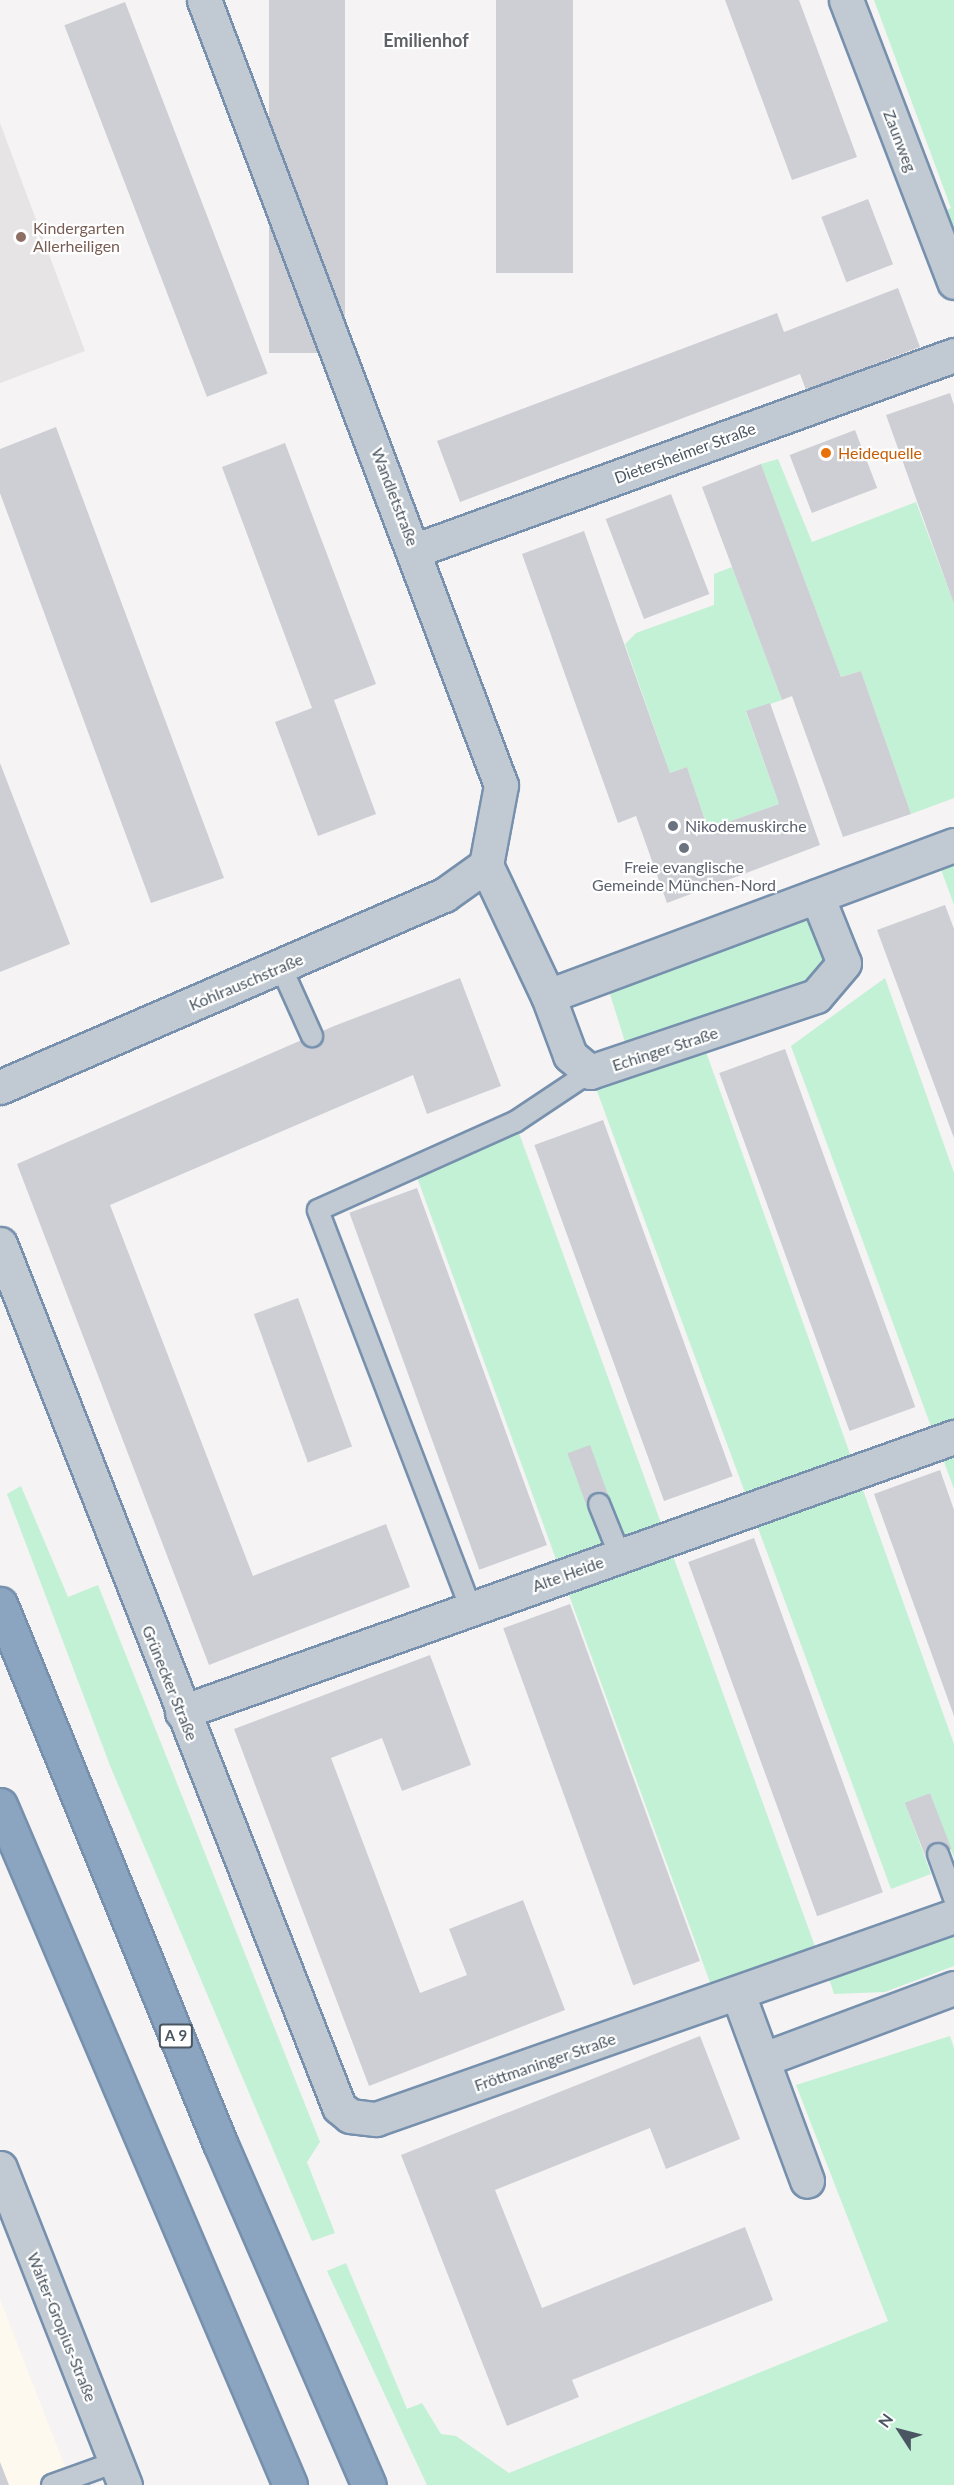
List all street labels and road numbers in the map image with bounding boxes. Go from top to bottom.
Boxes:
street label: Zaunweg [879,107,921,175]
street label: Dietersheimer Straße [612,418,758,488]
street label: Wandletstraße [368,445,422,549]
street label: Kohlrauschstraße [186,949,306,1015]
street label: Echinger Straße [610,1023,720,1075]
street label: Alte Heide [530,1552,606,1596]
street label: Grünecker Straße [138,1622,202,1744]
road number: A 9 [158,2024,194,2048]
street label: Fröttmaninger Straße [472,2029,618,2095]
street label: Walter-Gropius-Straße [23,2250,101,2404]

